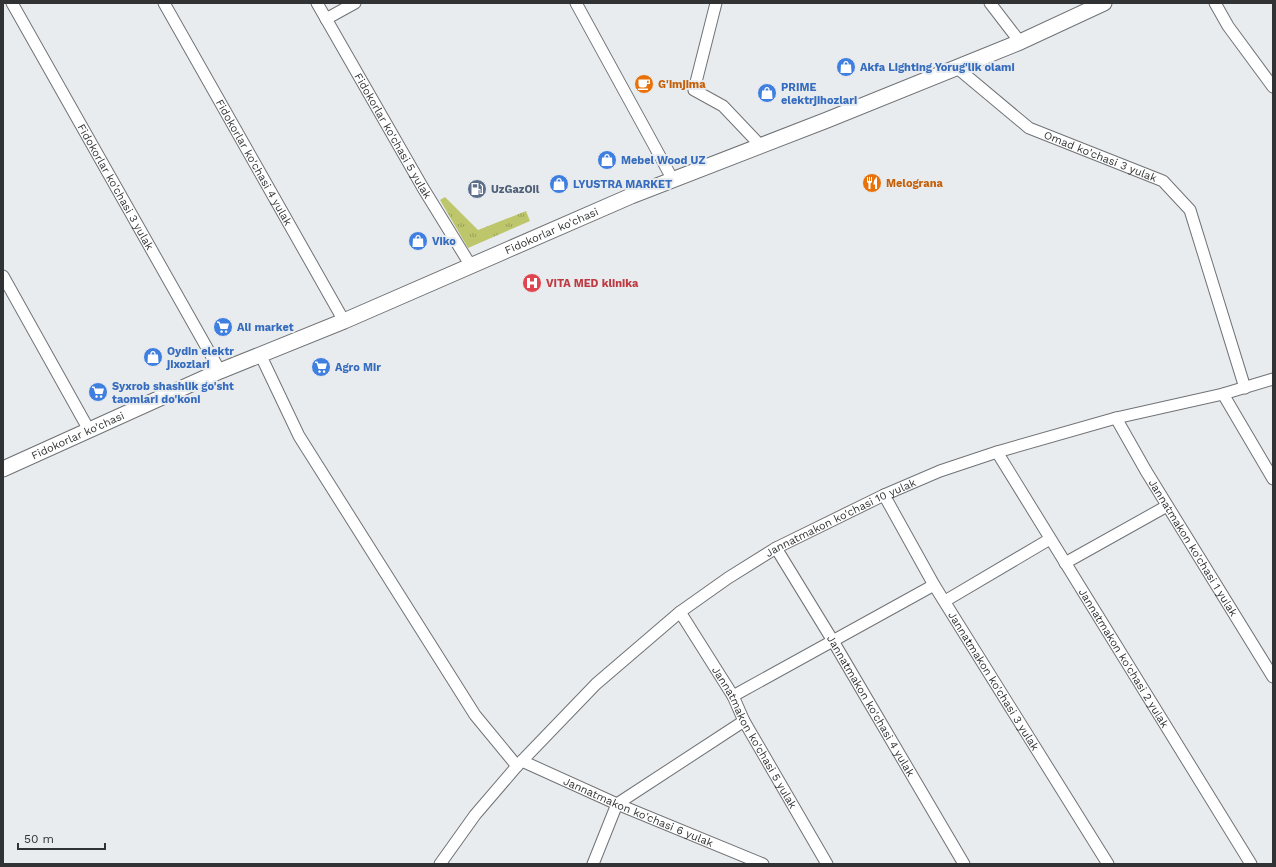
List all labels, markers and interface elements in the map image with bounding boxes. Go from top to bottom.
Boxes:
shop icon: Akfa Lighting Yorug'lik olami [835,56,857,78]
place label: Akfa Lighting Yorug'lik olami [860,61,1015,74]
street label: Fidokorlar ko'chasi 5 yulak [352,71,434,201]
cafe icon: G'imjima [633,73,655,95]
place label: G'imjima [658,78,706,91]
place label: PRIME elektrjihozlari [781,81,857,107]
shop icon: PRIME elektrjihozlari [756,82,778,104]
street label: Fidokorlar ko'chasi 4 yulak [213,97,295,228]
street label: Fidokorlar ko'chasi 3 yulak [75,121,157,252]
street label: Omad ko'chasi 3 yulak [1042,128,1159,184]
shop icon: Mebel Wood UZ [596,149,618,171]
place label: Mebel Wood UZ [621,154,705,167]
restaurant icon: Melograna [861,172,883,194]
shop icon: LYUSTRA MARKET [548,173,570,195]
place label: Melograna [886,177,943,190]
fuel station icon: UzGazOil [466,178,488,200]
place label: LYUSTRA MARKET [573,178,672,191]
place label: UzGazOil [491,183,540,196]
street label: Fidokorlar ko'chasi [503,205,600,257]
shop icon: Viko [407,230,429,252]
place label: Viko [432,235,456,248]
hospital icon: VITA MED klinika [521,272,543,294]
place label: VITA MED klinika [546,277,639,290]
supermarket icon: Ali market [212,316,234,338]
place label: Ali market [237,321,294,334]
place label: Oydin elektr jixozlari [165,345,234,371]
shop icon: Oydin elektr jixozlari [142,346,164,368]
supermarket icon: Agro Mir [310,356,332,378]
place label: Agro Mir [335,361,381,374]
place label: Syxrob shashlik go'sht taomlari do'koni [112,380,234,406]
supermarket icon: Syxrob shashlik go'sht taomlari do'koni [87,381,109,403]
street label: Fidokorlar ko'chasi [29,409,126,462]
street label: Jannatmakon ko'chasi 10 yulak [763,476,918,560]
street label: Jannatmakon ko'chasi 1 yulak [1146,477,1241,619]
street label: Jannatmakon ko'chasi 2 yulak [1076,586,1172,730]
street label: Jannatmakon ko'chasi 3 yulak [946,609,1042,753]
street label: Jannatmakon ko'chasi 4 yulak [824,633,917,779]
street label: Jannatmakon ko'chasi 5 yulak [709,664,800,811]
street label: Jannatmakon ko'chasi 6 yulak [561,774,715,849]
scale bar [18,825,105,851]
text: 50 m [24,832,54,846]

